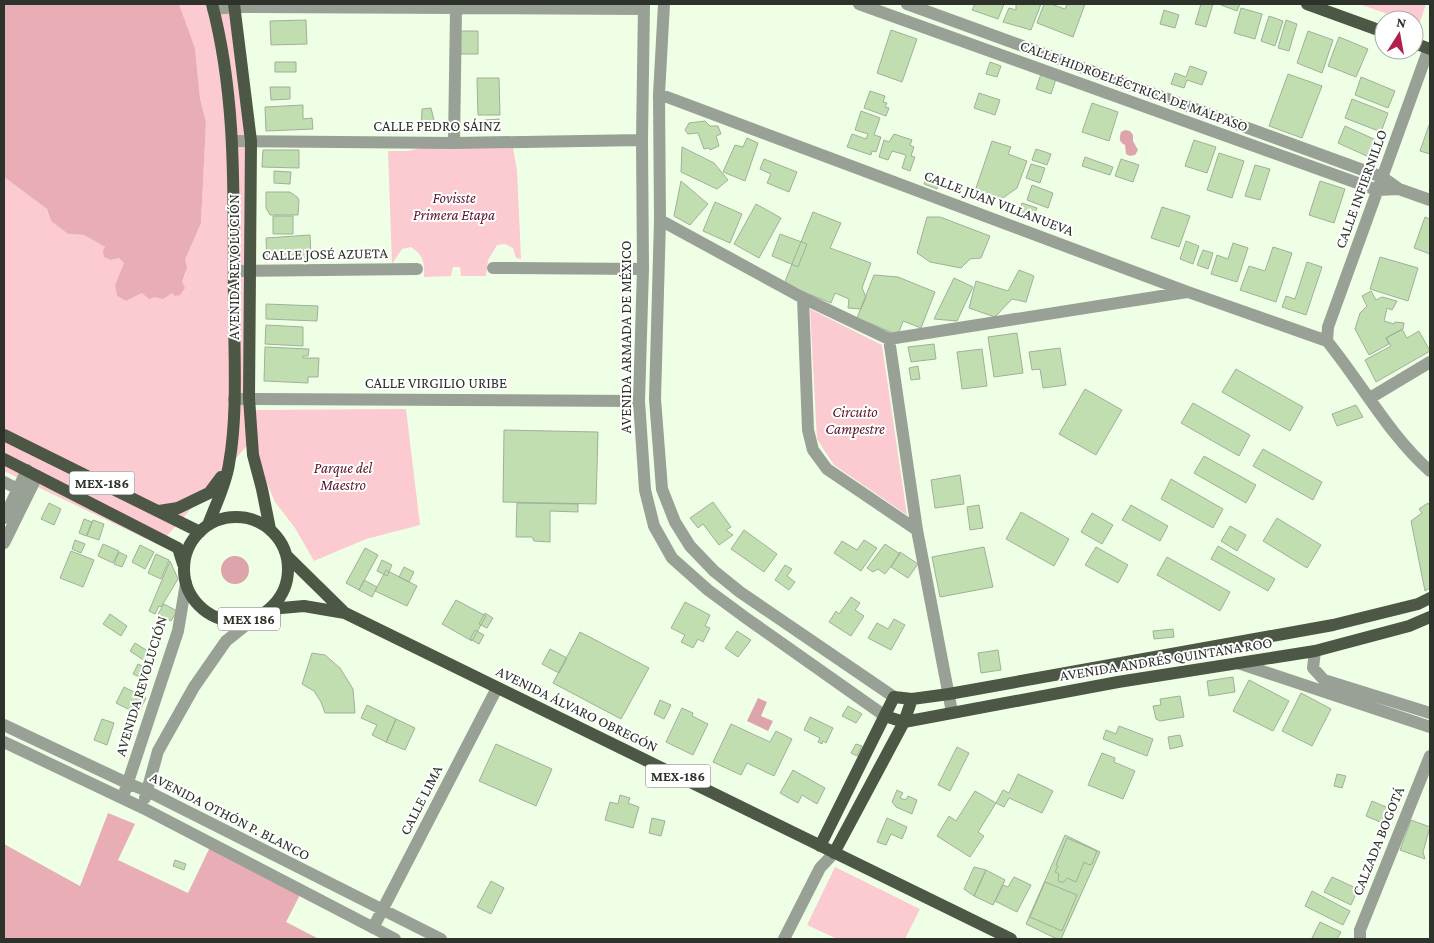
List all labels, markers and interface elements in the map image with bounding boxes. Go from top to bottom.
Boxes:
north arrow [1374,10,1424,60]
text: N [1395,13,1408,31]
street label: CALLE HIDROELÉCTRICA DE MALPASO [1018,37,1250,135]
street label: CALLE PEDRO SÁINZ [373,118,501,134]
street label: CALLE INFIERNILLO [1332,127,1390,251]
street label: CALLE JUAN VILLANUEVA [922,167,1077,240]
park label: Fovisste Primera Etapa [413,190,495,224]
street label: AVENIDA REVOLUCIÓN [226,194,242,340]
street label: AVENIDA ARMADA DE MÉXICO [618,241,634,433]
street label: CALLE JOSÉ AZUETA [262,245,389,264]
street label: CALLE VIRGILIO URIBE [365,375,507,391]
park label: Circuito Campestre [825,404,885,438]
park label: Parque del Maestro [314,460,373,493]
road number: MEX-186 [70,472,134,494]
road number: MEX 186 [218,608,280,630]
street label: AVENIDA REVOLUCIÓN [112,614,170,758]
street label: AVENIDA ANDRÉS QUINTANA ROO [1059,634,1273,684]
street label: AVENIDA ÁLVARO OBREGÓN [494,663,660,755]
street label: CALLE LIMA [397,762,446,838]
road number: MEX-186 [646,764,710,788]
street label: AVENIDA OTHÓN P. BLANCO [147,769,313,863]
street label: CALZADA BOGOTÁ [1349,784,1407,898]

